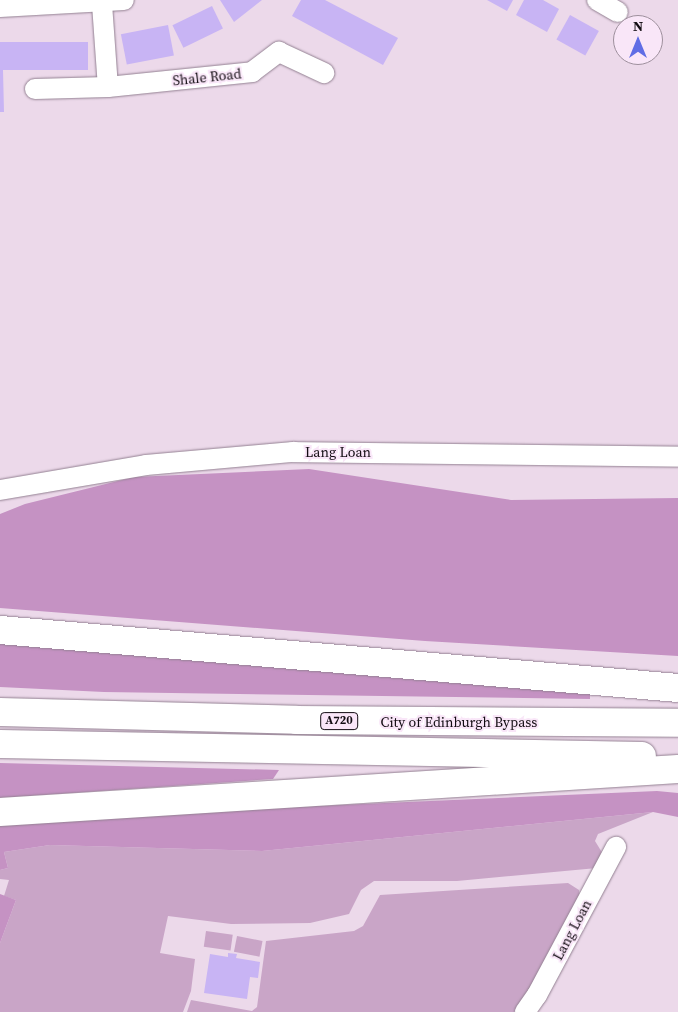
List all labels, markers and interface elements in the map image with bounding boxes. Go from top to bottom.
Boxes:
north arrow [613,15,663,65]
text: N [633,16,643,36]
street label: Shale Road [172,65,242,89]
street label: Lang Loan [305,444,371,460]
road number: A720 [319,711,359,730]
street label: City of Edinburgh Bypass [381,714,537,730]
street label: Lang Loan [549,897,595,963]

